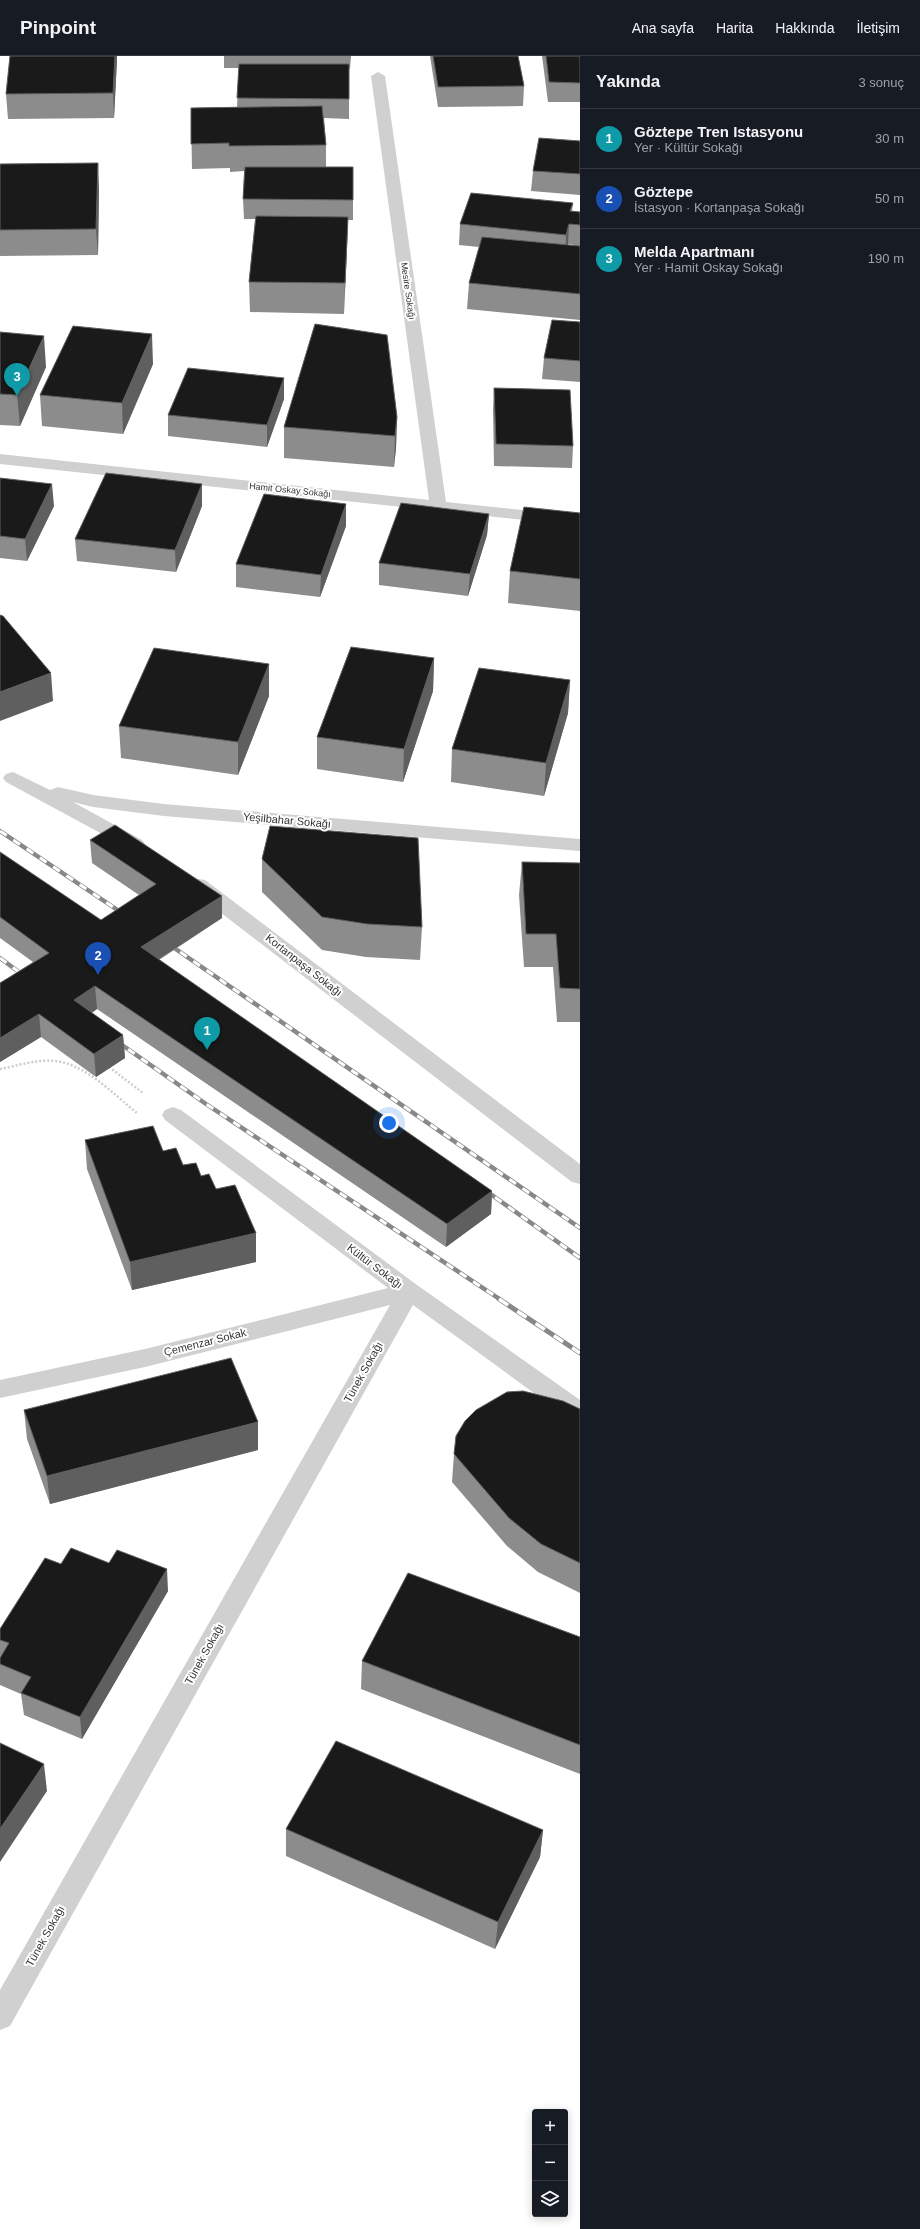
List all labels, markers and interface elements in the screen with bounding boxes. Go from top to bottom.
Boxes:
text: Pinpoint [20,17,96,38]
text: Ana sayfa [632,20,694,36]
text: Harita [716,20,753,36]
text: Hakkında [775,20,834,36]
text: İletişim [856,20,900,36]
text: Yakında [596,72,660,91]
text: 3 sonuç [858,75,904,90]
text: Göztepe Tren Istasyonu [634,123,803,140]
text: 1 [605,131,613,146]
text: 30 m [875,131,904,146]
text: Yer · Kültür Sokağı [634,140,743,155]
text: Göztepe [634,183,693,200]
text: 2 [605,191,613,206]
text: 50 m [875,191,904,206]
text: İstasyon · Kortanpaşa Sokağı [634,200,805,215]
text: Melda Apartmanı [634,243,754,260]
text: 3 [605,251,613,266]
text: 190 m [868,251,904,266]
text: Yer · Hamit Oskay Sokağı [634,260,783,275]
street label: Mesire Sokağı [399,262,417,320]
pin: 3 [4,363,30,396]
street label: Hamit Oskay Sokağı [249,481,331,499]
street label: Yeşilbahar Sokağı [243,810,331,830]
street label: Kortanpaşa Sokağı [263,931,345,999]
pin: 2 [85,942,111,975]
pin: 1 [194,1017,220,1050]
your location [379,1113,399,1133]
street label: Kültür Sokağı [345,1241,405,1291]
street label: Çemenzar Sokak [163,1326,248,1358]
street label: Tünek Sokağı [341,1339,385,1405]
street label: Tünek Sokağı [182,1621,226,1687]
street label: Tünek Sokağı [23,1903,67,1969]
map controls [532,2109,568,2217]
button: + [532,2109,568,2145]
button: − [532,2145,568,2181]
button: layers [532,2181,568,2217]

